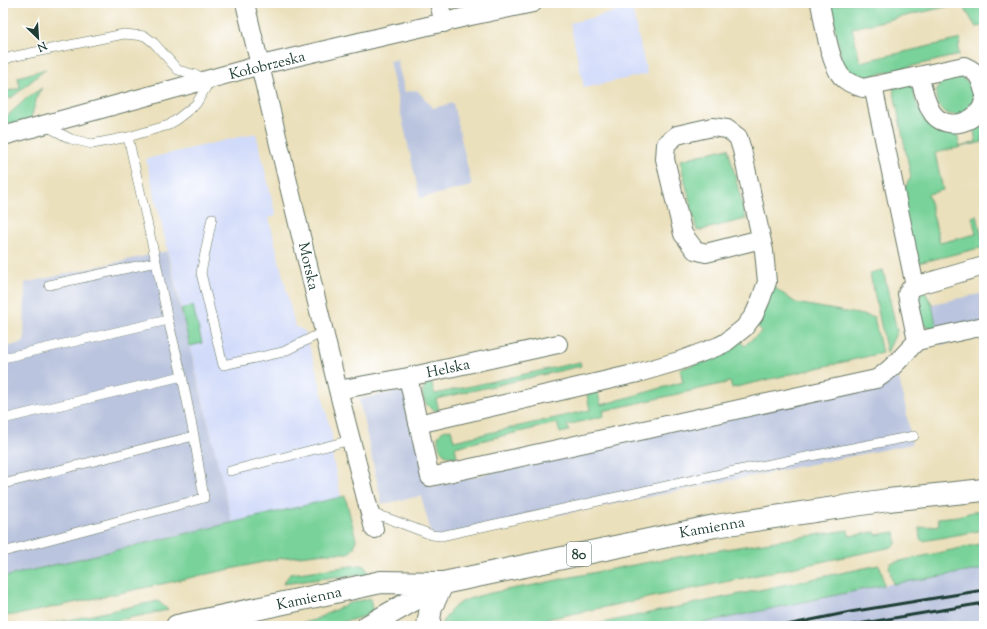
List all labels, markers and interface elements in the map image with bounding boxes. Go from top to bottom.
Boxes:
north arrow [18,18,58,58]
text: N [34,37,50,55]
street label: Kołobrzeska [227,47,308,86]
street label: Morska [292,240,323,292]
street label: Helska [425,355,472,384]
street label: Kamienna [678,512,747,545]
road number: 80 [567,542,591,566]
street label: Kamienna [275,582,344,617]

